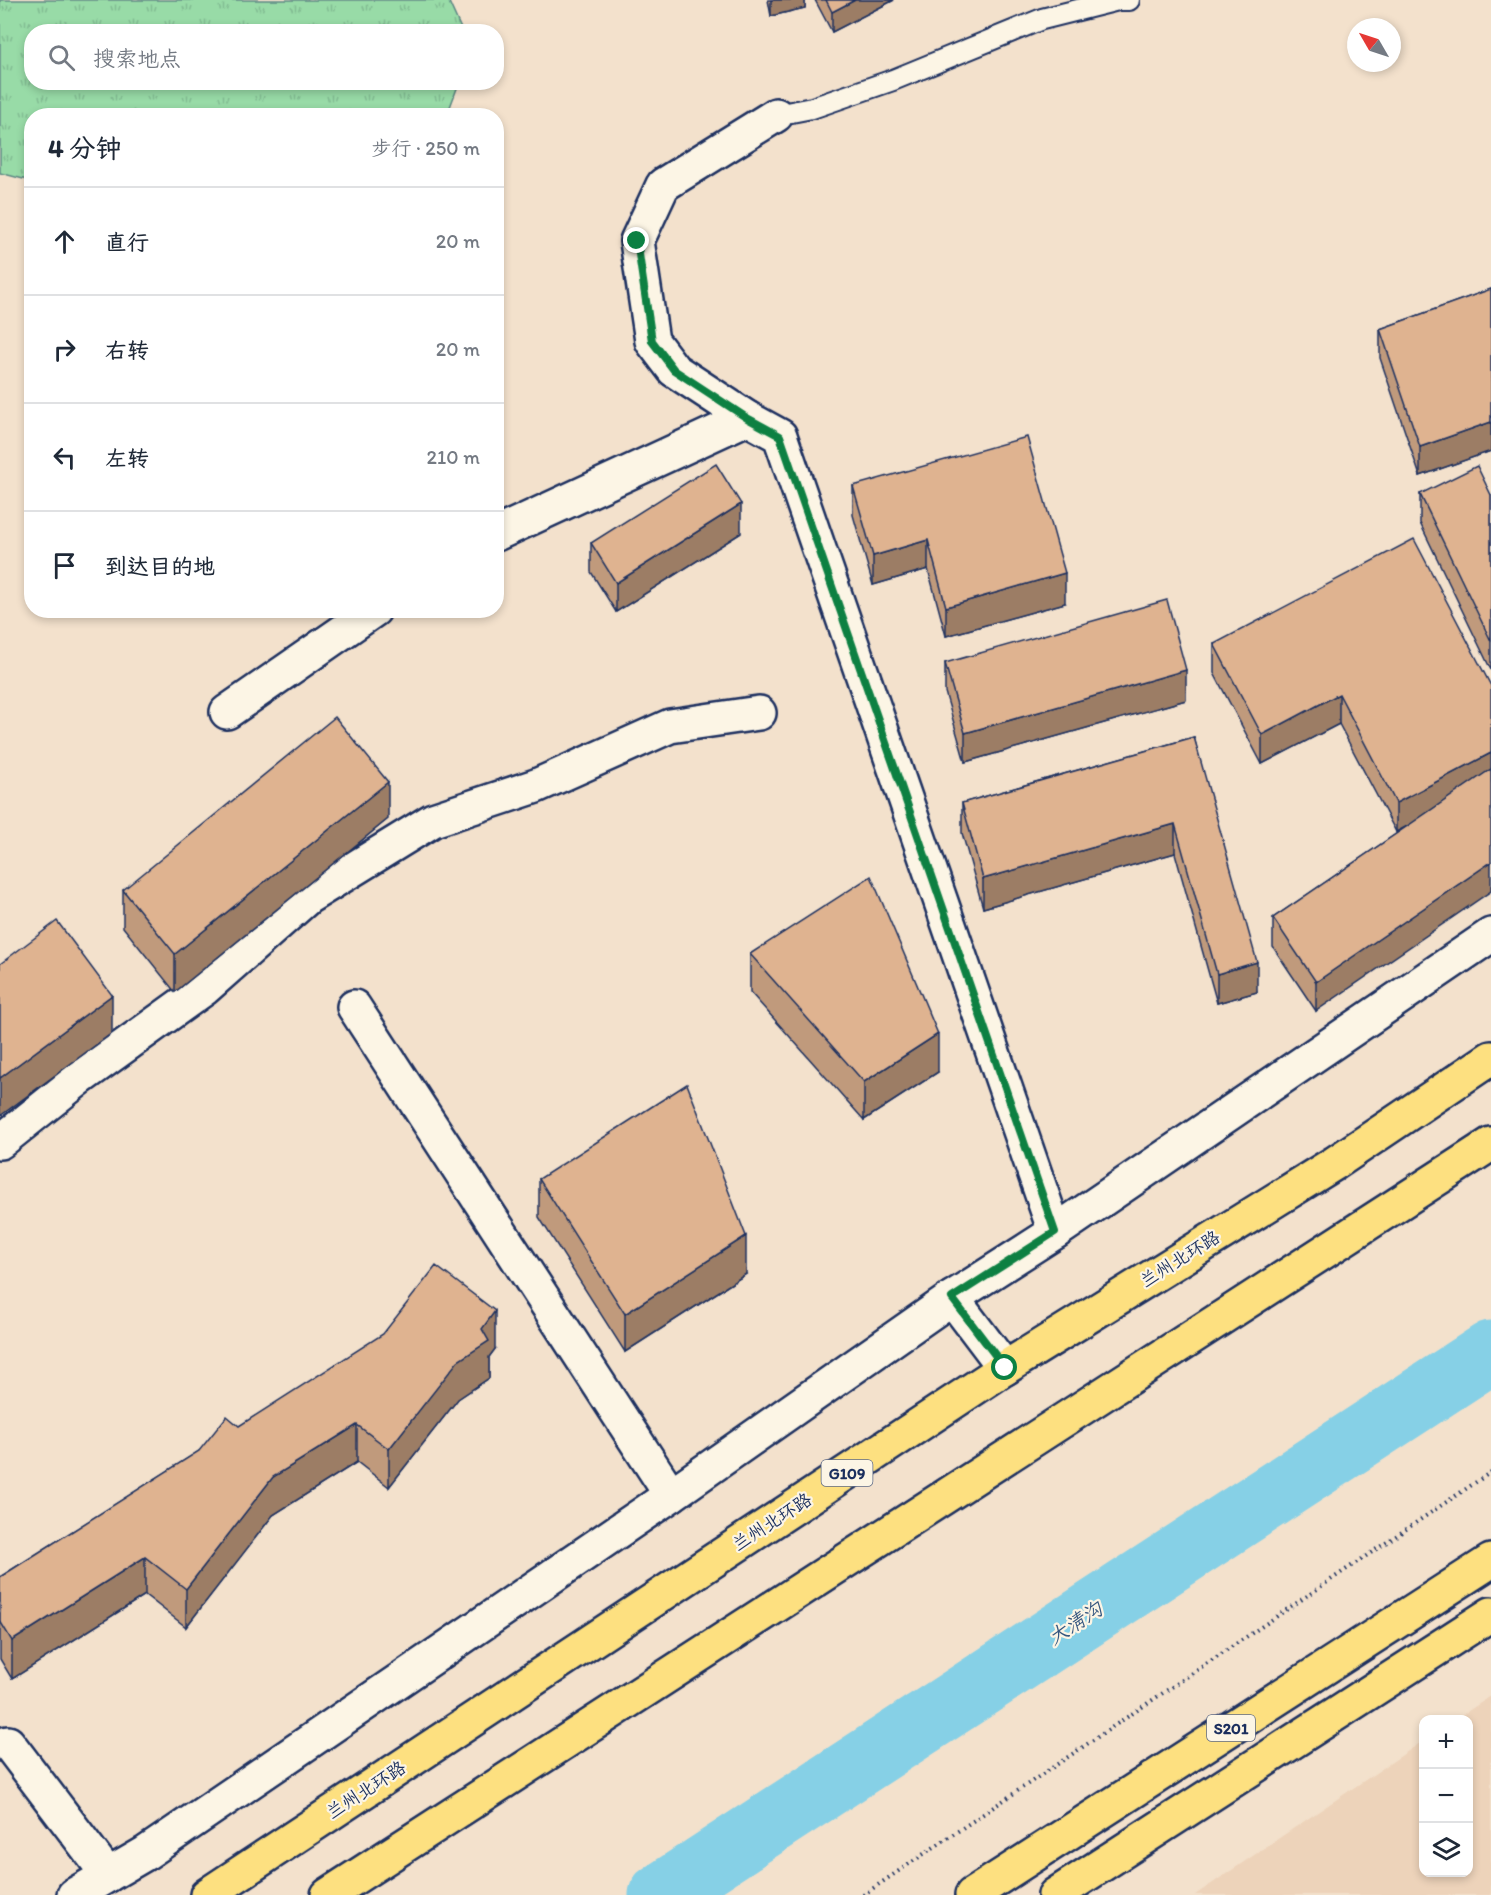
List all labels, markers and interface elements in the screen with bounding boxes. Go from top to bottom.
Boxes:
north arrow [1347,18,1401,72]
search box [24,24,504,90]
icon: search [45,41,78,74]
text: 搜索地点 [93,45,181,72]
text: 4 分钟 [48,132,121,164]
text: 步行 · 250 m [372,136,480,160]
icon: ahead [48,225,81,258]
route end [623,227,649,253]
text: 直行 [105,229,149,256]
text: 20 m [436,229,480,253]
icon: right [48,333,81,366]
text: 右转 [105,337,149,364]
text: 20 m [436,337,480,361]
icon: left [48,441,81,474]
text: 左转 [105,445,149,472]
text: 210 m [427,445,480,469]
icon: arrive [48,549,81,582]
text: 到达目的地 [105,553,215,580]
street label: 兰州北环路 [1136,1226,1224,1292]
route start [991,1354,1017,1380]
road number: G109 [822,1460,872,1486]
street label: 兰州北环路 [728,1488,816,1556]
water label: 大清沟 [1043,1596,1108,1649]
road number: S201 [1207,1715,1255,1741]
map controls [1419,1715,1473,1877]
button: + [1419,1715,1473,1769]
street label: 兰州北环路 [322,1756,410,1824]
button: − [1419,1769,1473,1823]
button: layers [1419,1823,1473,1877]

